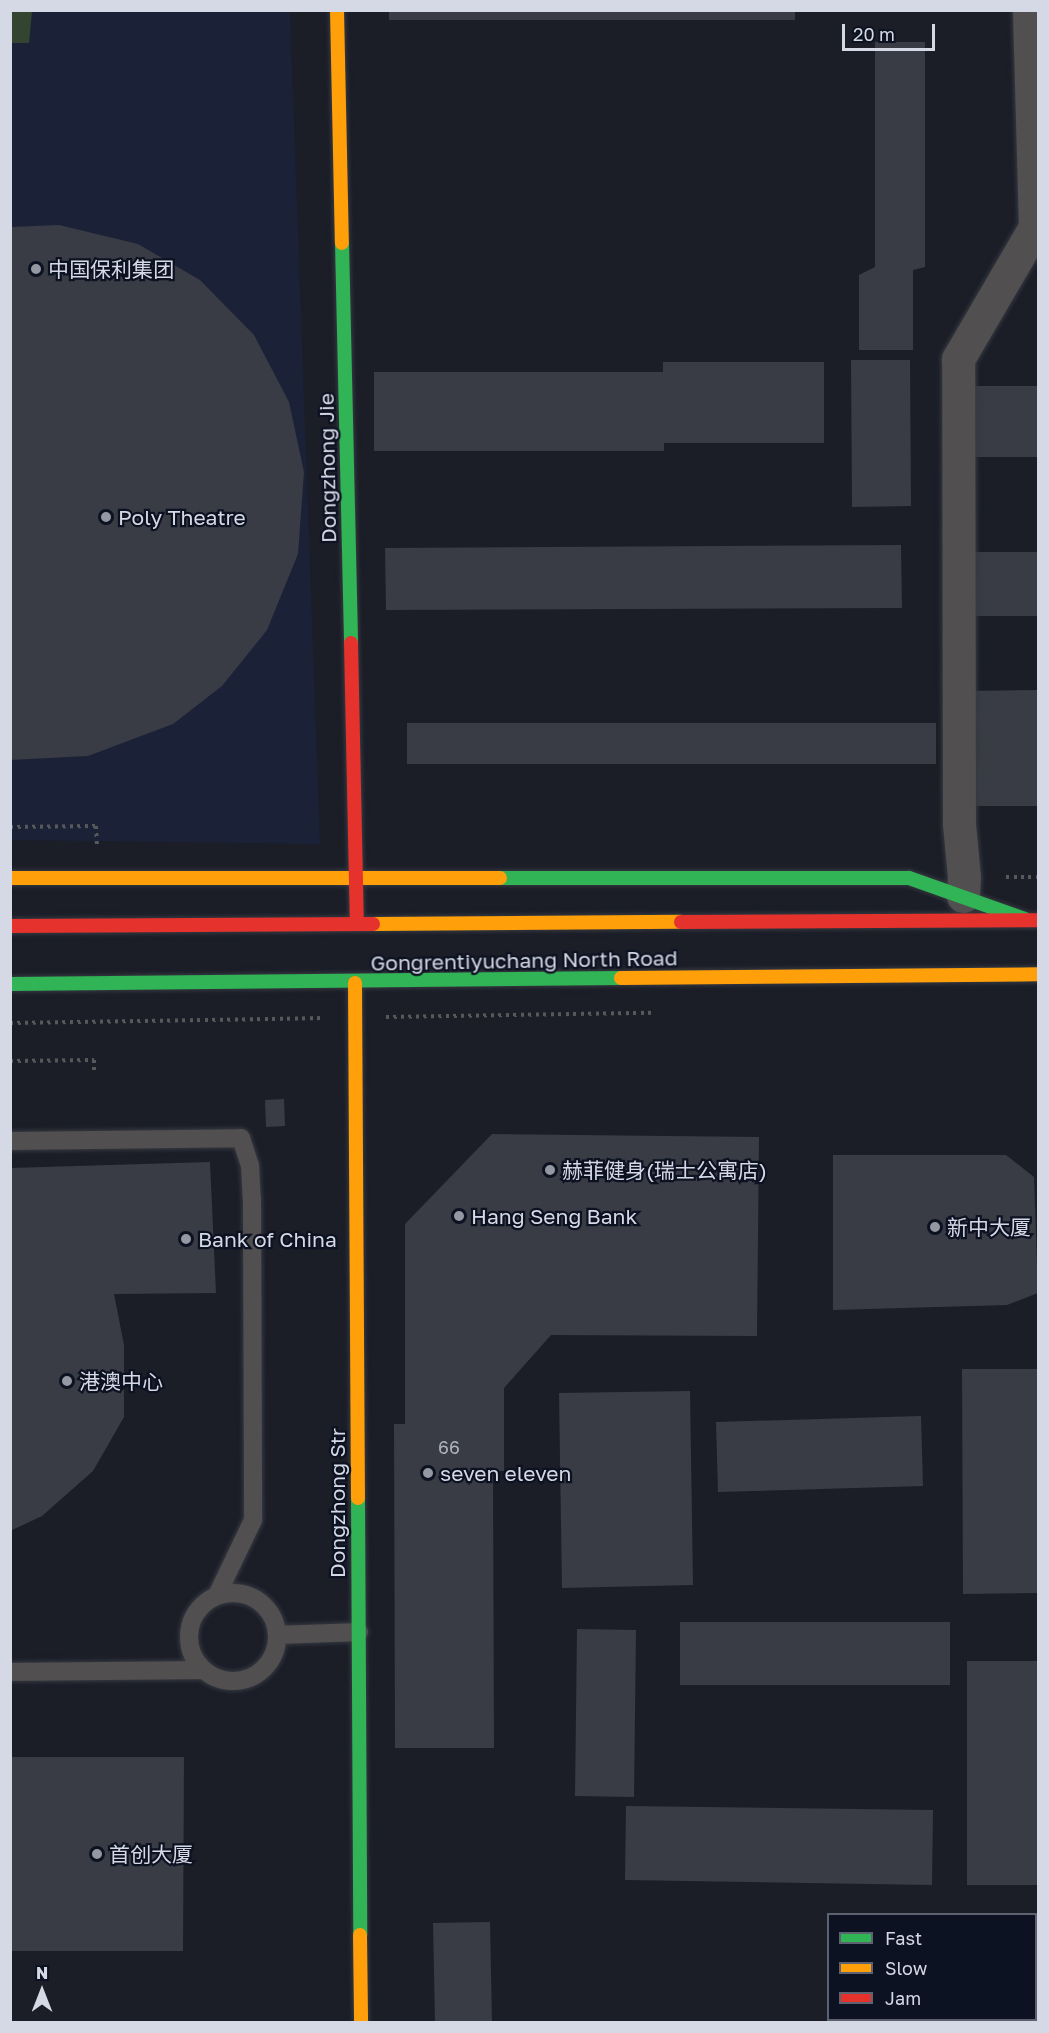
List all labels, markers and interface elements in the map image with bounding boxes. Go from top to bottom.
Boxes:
scale bar [845,12,938,50]
text: 20 m [853,23,895,45]
place label: 中国保利集团 [48,256,174,282]
marker: 中国保利集团 [29,262,43,276]
street label: Dongzhong Jie [313,393,341,543]
place label: Poly Theatre [118,504,246,530]
marker: Poly Theatre [99,510,113,524]
street label: Gongrentiyuchang North Road [370,945,678,975]
place label: 赫菲健身(瑞士公寓店) [562,1157,767,1183]
marker: 赫菲健身(瑞士公寓店) [543,1163,557,1177]
place label: Hang Seng Bank [471,1203,637,1229]
marker: Hang Seng Bank [452,1209,466,1223]
place label: 新中大厦 [947,1214,1031,1240]
marker: 新中大厦 [928,1220,942,1234]
place label: Bank of China [198,1226,337,1252]
marker: Bank of China [179,1232,193,1246]
place label: 港澳中心 [79,1368,163,1394]
marker: 港澳中心 [60,1374,74,1388]
street label: Dongzhong Str [324,1428,350,1578]
house number: 66 [438,1436,460,1458]
place label: seven eleven [440,1460,571,1486]
marker: seven eleven [421,1466,435,1480]
place label: 首创大厦 [109,1841,193,1867]
marker: 首创大厦 [90,1847,104,1861]
legend [827,1913,1037,2021]
text: Fast [885,1927,922,1949]
text: Slow [885,1957,927,1979]
north arrow [12,1961,72,2021]
text: N [36,1963,48,1983]
text: Jam [885,1987,921,2009]

